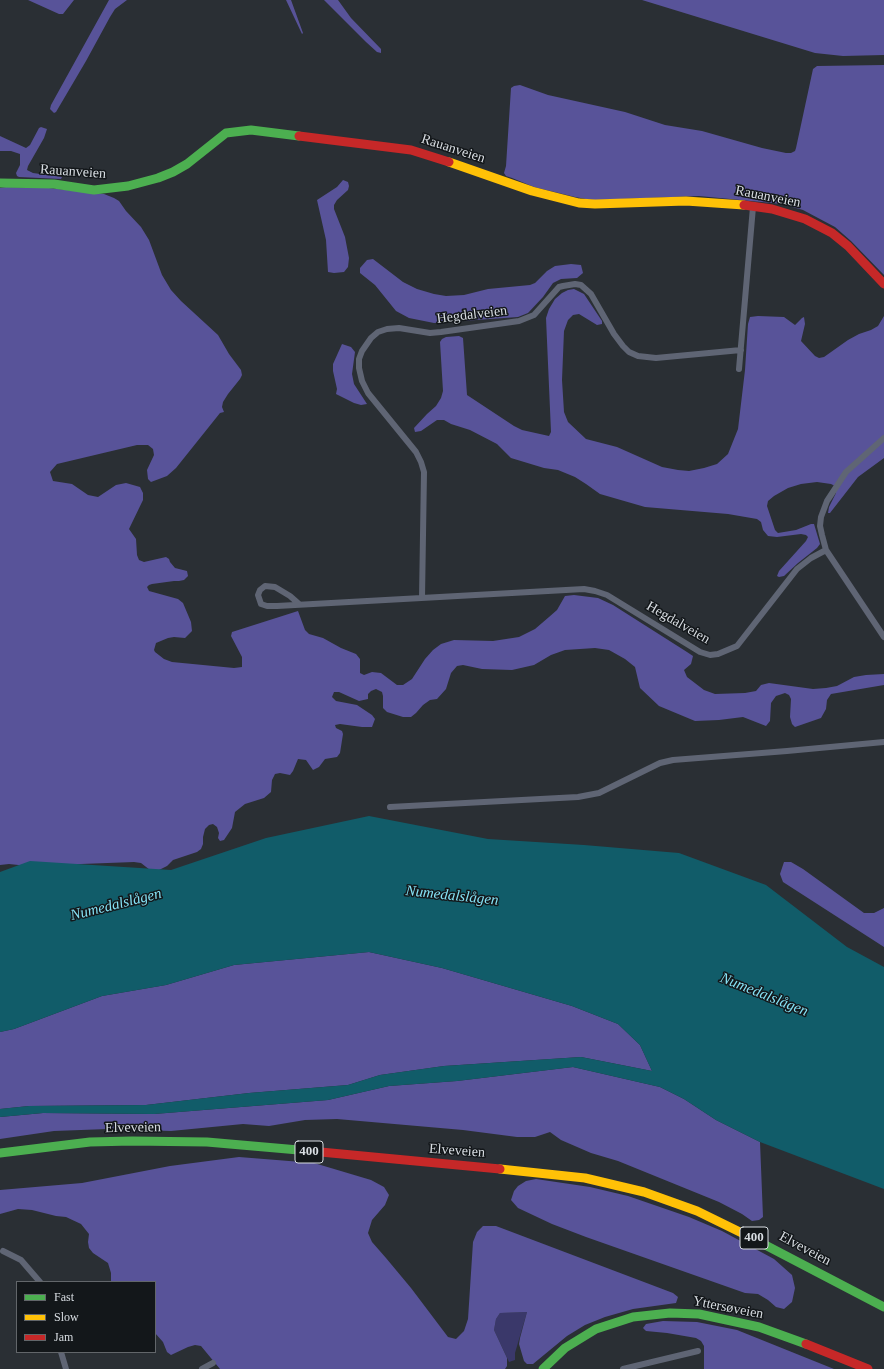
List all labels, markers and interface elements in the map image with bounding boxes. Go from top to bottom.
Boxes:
street label: Rauanveien [419,131,487,167]
street label: Rauanveien [39,161,107,183]
street label: Rauanveien [734,182,802,212]
street label: Hegdalveien [436,302,508,328]
street label: Hegdalveien [643,598,713,648]
water label: Numedalslågen [405,882,499,910]
water label: Numedalslågen [69,885,163,925]
water label: Numedalslågen [717,969,811,1021]
street label: Elveveien [105,1119,161,1137]
road number: 400 [295,1141,323,1163]
street label: Elveveien [428,1141,486,1161]
road number: 400 [740,1227,768,1249]
street label: Elveveien [776,1228,834,1270]
legend [16,1281,156,1353]
text: Fast [54,1290,74,1304]
street label: Yttersøveien [691,1293,765,1323]
text: Slow [54,1310,79,1324]
text: Jam [54,1330,73,1344]

